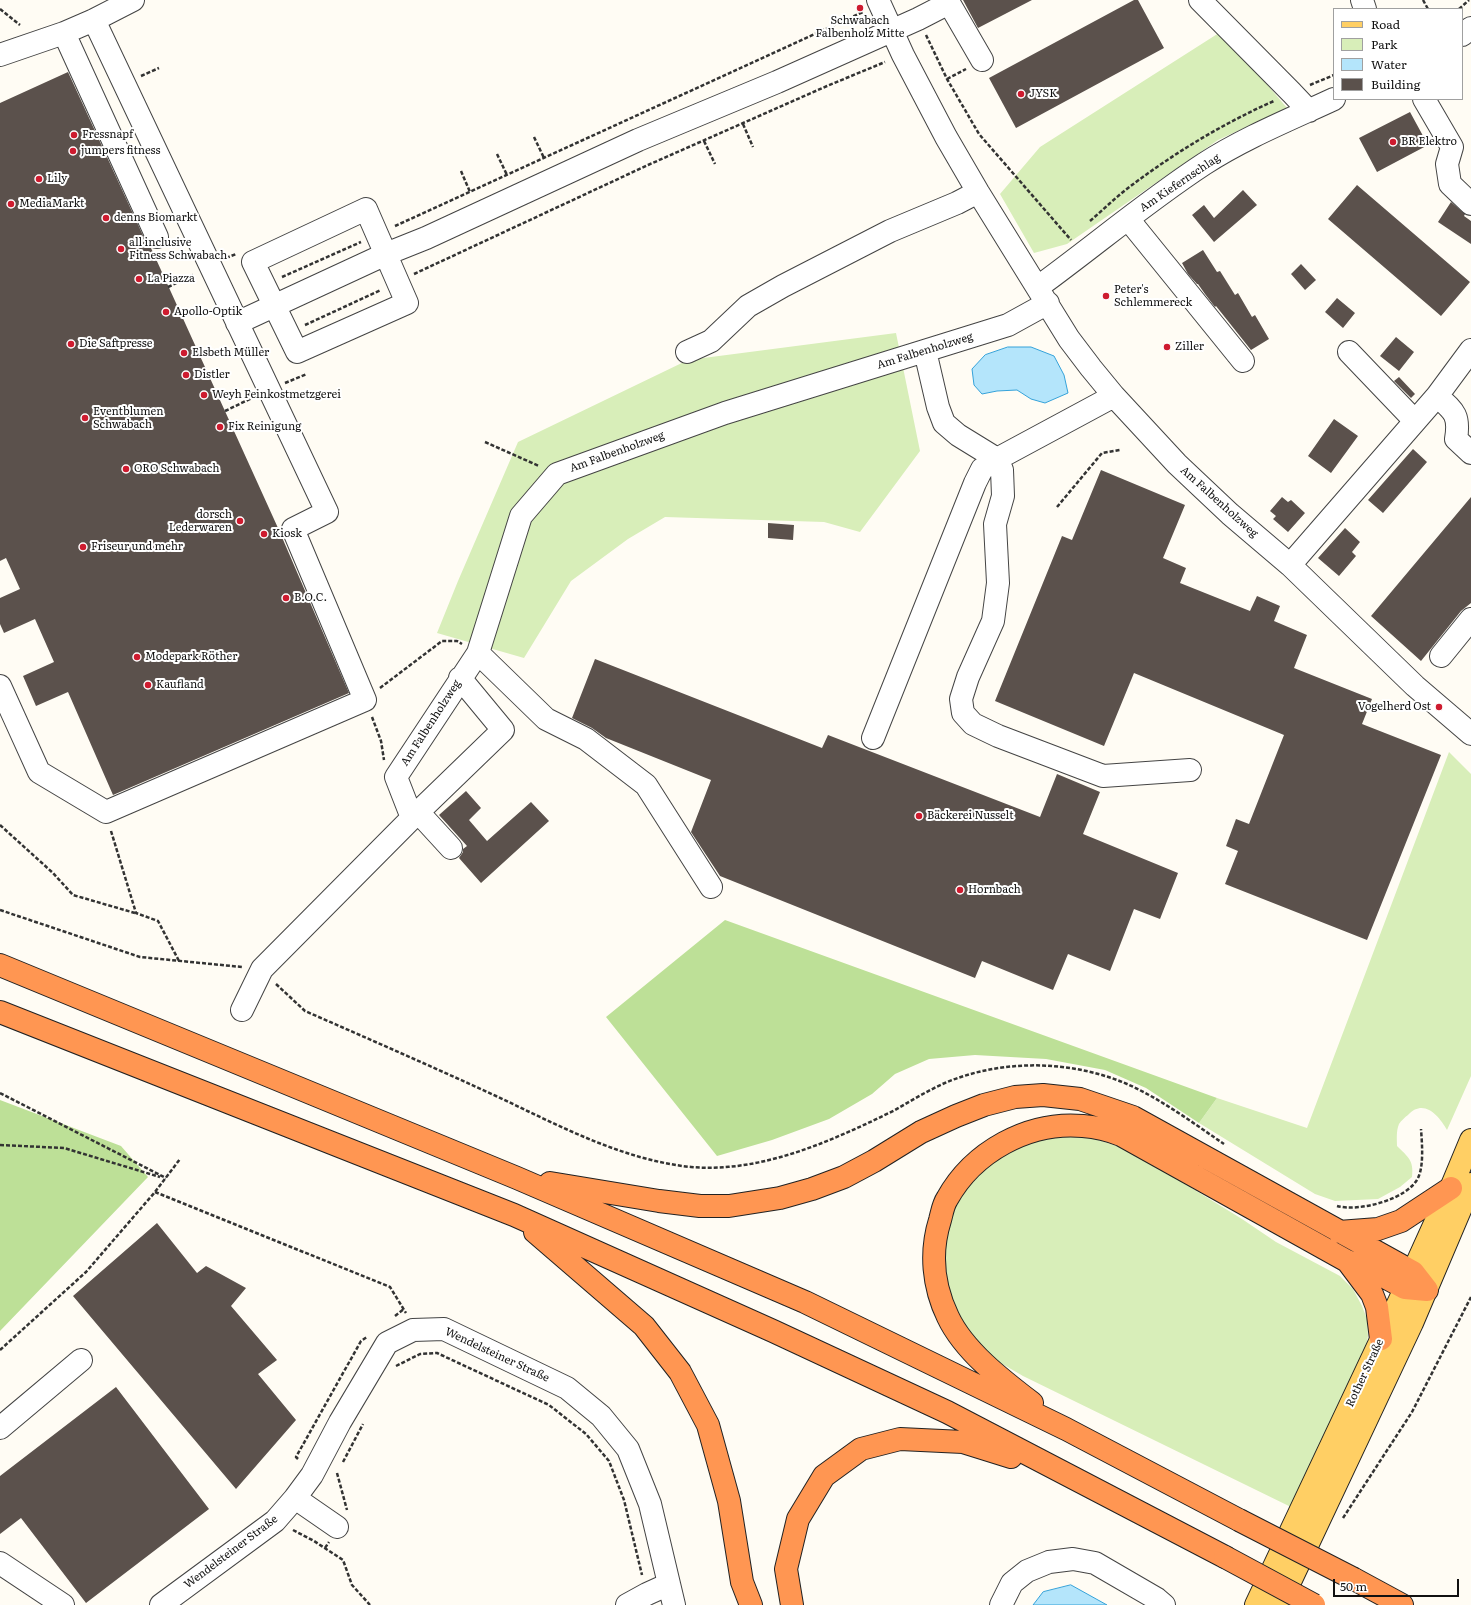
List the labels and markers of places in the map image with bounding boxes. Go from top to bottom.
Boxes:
marker: Schwabach Falbenholz Mitte [855,3,865,13]
place label: Schwabach Falbenholz Mitte [815,14,905,40]
place label: JYSK [1029,87,1057,101]
marker: JYSK [1016,89,1026,99]
place label: Fressnapf [82,128,133,142]
marker: Fressnapf [69,130,79,140]
place label: BR Elektro [1401,135,1457,149]
marker: BR Elektro [1388,137,1398,147]
place label: jumpers fitness [81,144,160,158]
marker: jumpers fitness [68,146,78,156]
place label: Lily [47,172,67,186]
marker: Lily [34,174,44,184]
place label: MediaMarkt [19,197,85,211]
marker: MediaMarkt [6,199,16,209]
place label: denns Biomarkt [114,211,198,225]
marker: denns Biomarkt [101,213,111,223]
place label: all inclusive Fitness Schwabach [129,236,227,262]
marker: all inclusive Fitness Schwabach [116,244,126,254]
place label: La Piazza [147,272,195,286]
marker: La Piazza [134,274,144,284]
place label: Peter's Schlemmereck [1114,283,1192,309]
marker: Peter's Schlemmereck [1101,291,1111,301]
place label: Apollo-Optik [174,305,242,319]
marker: Apollo-Optik [161,307,171,317]
place label: Die Saftpresse [79,337,152,351]
marker: Die Saftpresse [66,339,76,349]
place label: Ziller [1175,340,1204,354]
marker: Ziller [1162,342,1172,352]
place label: Elsbeth Müller [192,346,269,360]
marker: Elsbeth Müller [179,348,189,358]
place label: Distler [194,368,230,382]
marker: Distler [181,370,191,380]
place label: Weyh Feinkostmetzgerei [212,388,341,402]
marker: Weyh Feinkostmetzgerei [199,390,209,400]
place label: Eventblumen Schwabach [93,405,163,431]
marker: Eventblumen Schwabach [80,413,90,423]
place label: Fix Reinigung [228,420,301,434]
marker: Fix Reinigung [215,422,225,432]
place label: ORO Schwabach [134,462,220,476]
marker: ORO Schwabach [121,464,131,474]
place label: dorsch Lederwaren [169,508,232,534]
marker: dorsch Lederwaren [235,516,245,526]
place label: Kiosk [272,527,302,541]
marker: Kiosk [259,529,269,539]
place label: Friseur und mehr [91,540,183,554]
marker: Friseur und mehr [78,542,88,552]
place label: B.O.C. [294,591,327,605]
marker: B.O.C. [281,593,291,603]
place label: Modepark Röther [145,650,237,664]
marker: Modepark Röther [132,652,142,662]
place label: Kaufland [156,678,204,692]
marker: Kaufland [143,680,153,690]
place label: Vogelherd Ost [1358,700,1431,714]
marker: Vogelherd Ost [1434,702,1444,712]
place label: Bäckerei Nusselt [927,809,1014,823]
marker: Bäckerei Nusselt [914,811,924,821]
place label: Hornbach [968,883,1021,897]
marker: Hornbach [955,885,965,895]

